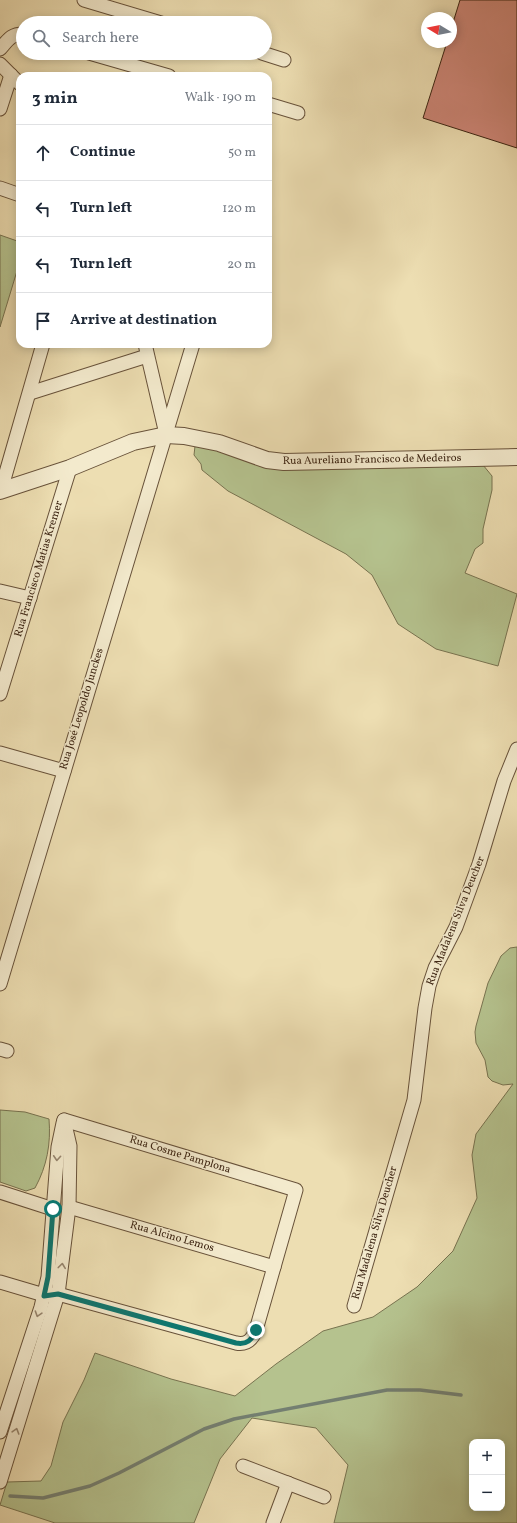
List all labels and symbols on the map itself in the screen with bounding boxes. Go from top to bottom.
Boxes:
north arrow [421,12,457,48]
street label: Rua Aureliano Francisco de Medeiros [282,451,462,469]
street label: Rua Francisco Matias Kremer [11,499,67,639]
street label: Rua José Leopoldo Junckes [56,646,108,772]
street label: Rua Madalena Silva Deucher [423,854,489,988]
street label: Rua Cosme Pamplona [127,1132,233,1178]
one-way arrow [52,1155,61,1161]
street label: Rua Madalena Silva Deucher [349,1164,401,1301]
route start [44,1200,62,1218]
street label: Rua Alcino Lemos [128,1218,216,1256]
one-way arrow [57,1263,66,1269]
one-way arrow [34,1311,43,1318]
route end [247,1321,265,1339]
one-way arrow [11,1428,20,1435]

